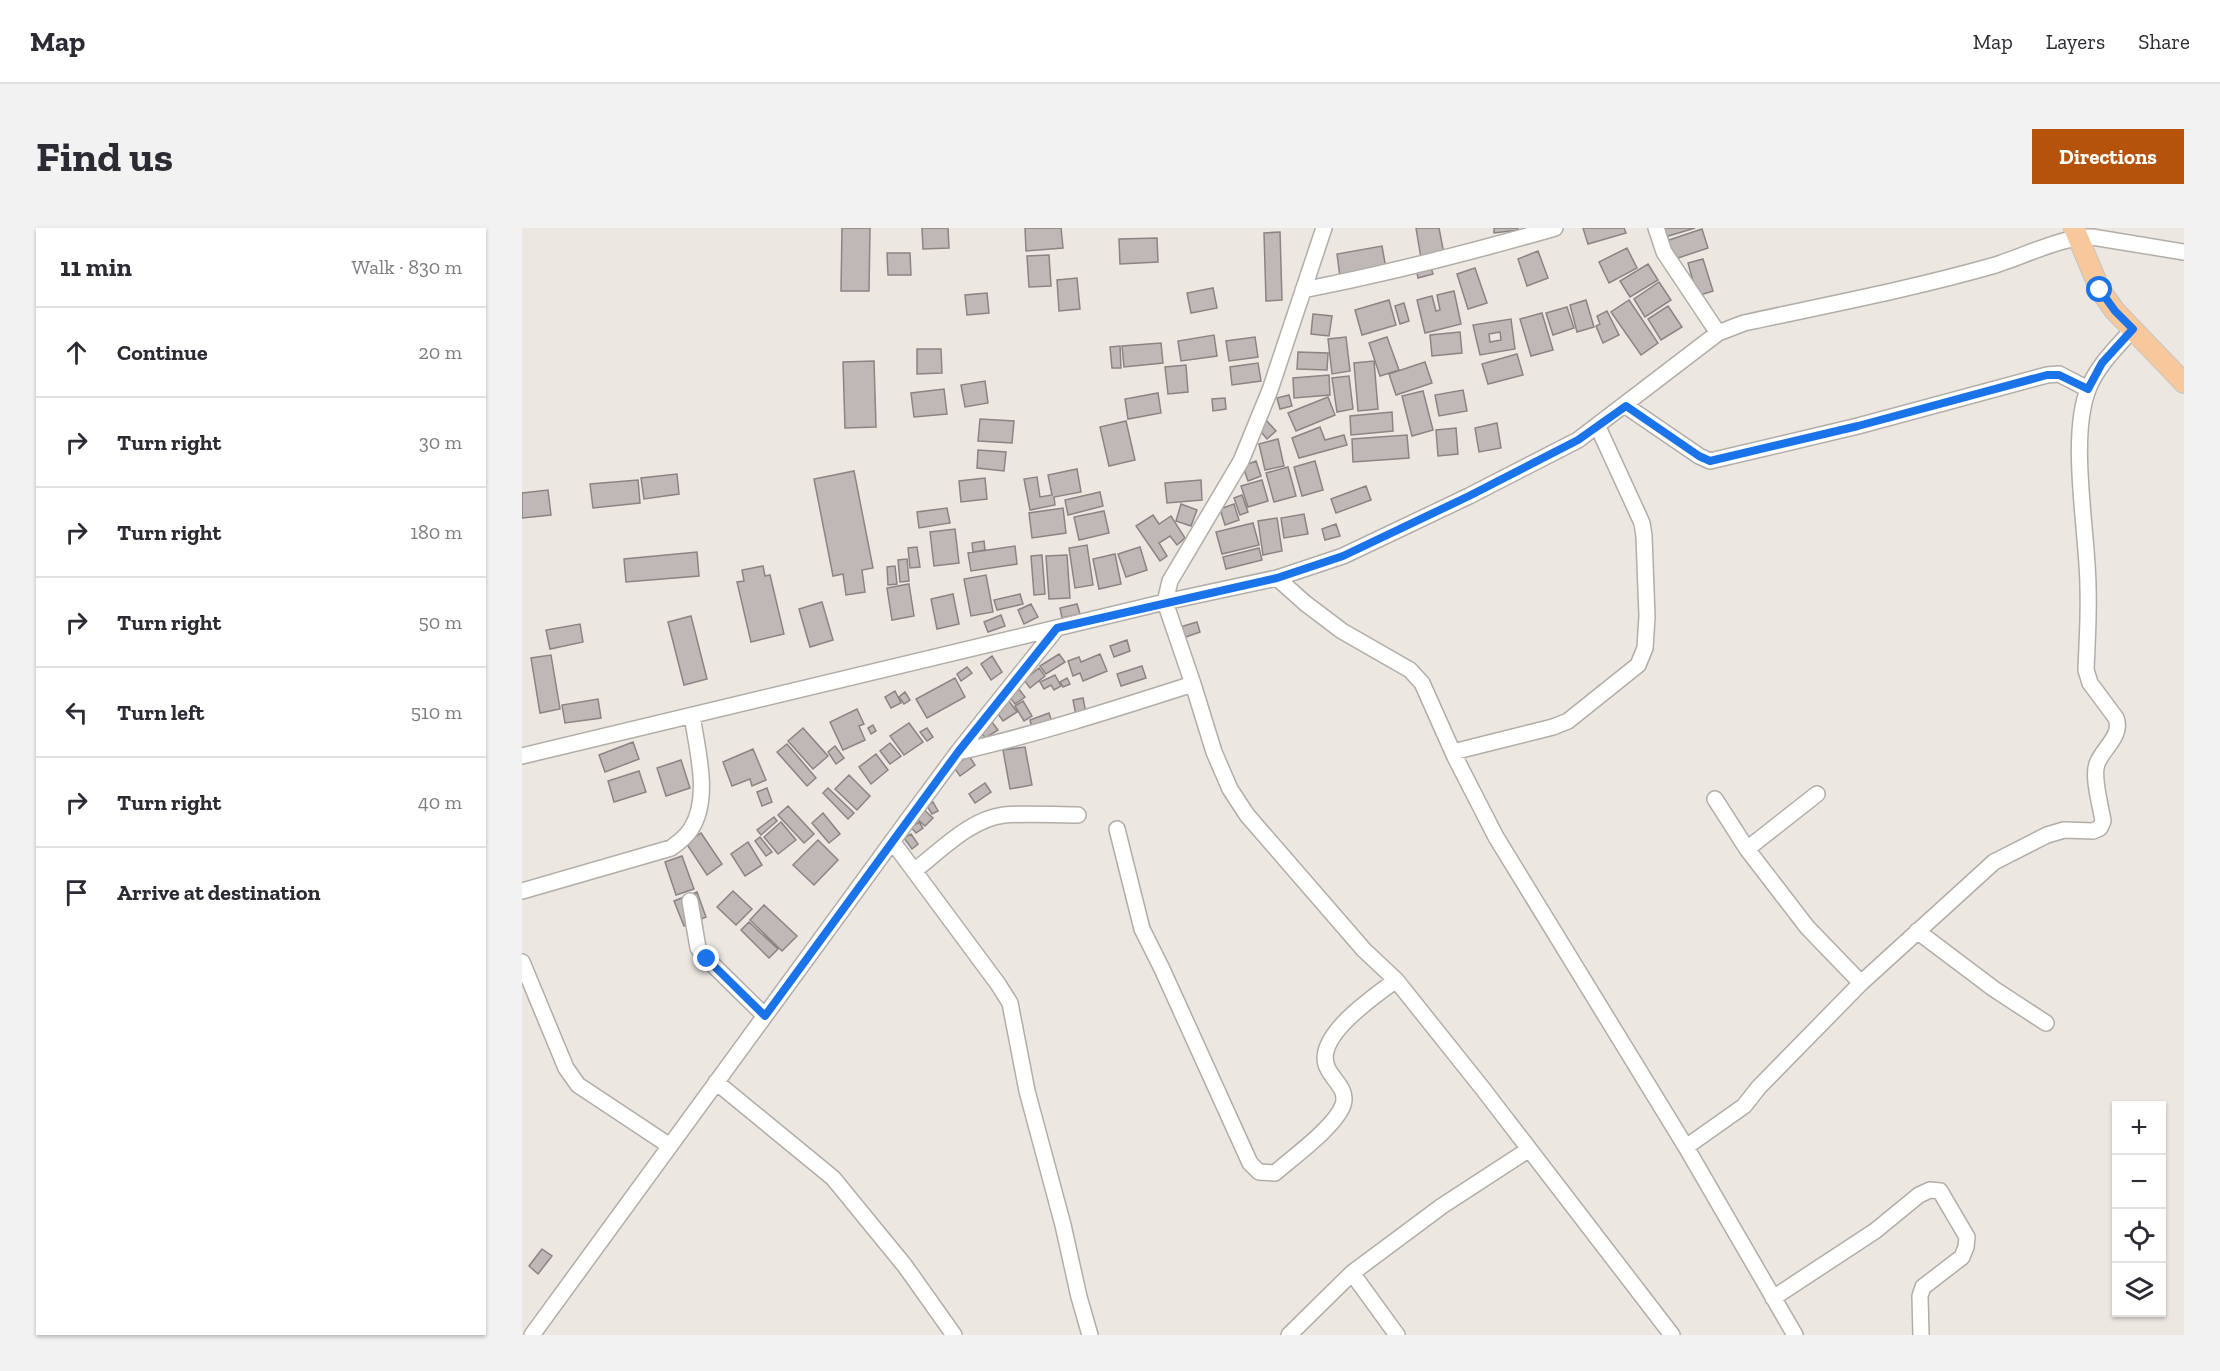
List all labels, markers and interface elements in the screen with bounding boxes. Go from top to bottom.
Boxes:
text: Map [30,25,85,58]
text: Map [1973,29,2013,54]
text: Layers [2046,29,2105,54]
text: Share [2138,29,2190,54]
button: Directions [2032,129,2184,184]
text: Find us [36,131,173,182]
text: 11 min [60,251,132,283]
text: Walk · 830 m [352,255,462,279]
route start [2086,276,2112,302]
icon: ahead [60,336,93,369]
text: Continue [117,339,208,366]
text: 20 m [418,340,462,364]
icon: right [60,426,93,459]
text: Turn right [117,429,221,456]
text: 30 m [419,430,462,454]
icon: right [60,516,93,549]
text: Turn right [117,519,221,546]
text: 180 m [410,520,462,544]
icon: right [60,606,93,639]
text: Turn right [117,609,221,636]
text: 50 m [418,610,462,634]
icon: left [60,696,93,729]
text: Turn left [117,699,204,726]
text: 510 m [411,700,462,724]
icon: right [60,786,93,819]
text: Turn right [117,789,221,816]
text: 40 m [418,790,462,814]
icon: arrive [60,876,93,909]
text: Arrive at destination [117,879,320,906]
route end [693,945,719,971]
map controls [2112,1101,2166,1317]
button: + [2112,1101,2166,1155]
button: − [2112,1155,2166,1209]
button: locate [2112,1209,2166,1263]
button: layers [2112,1263,2166,1317]

